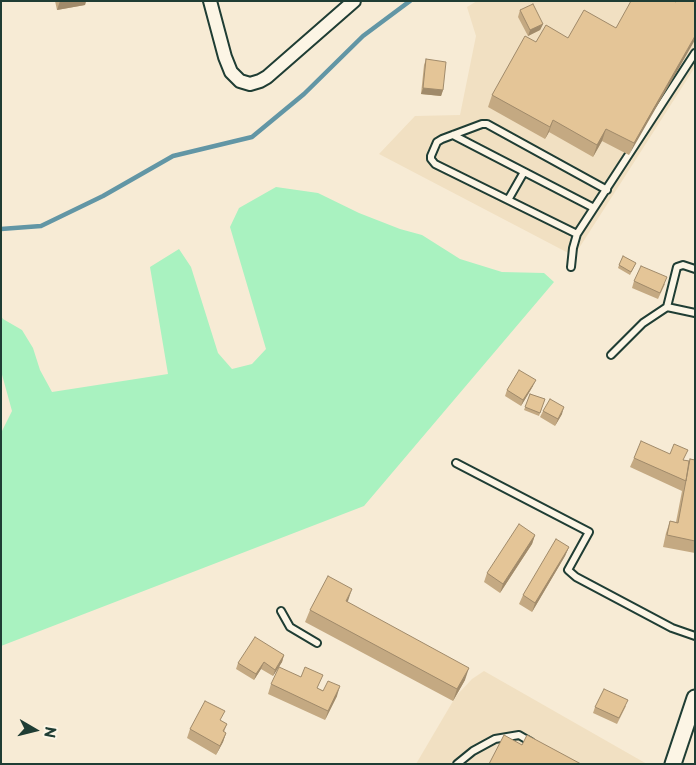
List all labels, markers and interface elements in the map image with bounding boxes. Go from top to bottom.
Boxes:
north arrow [10,705,60,755]
text: N [39,725,62,739]

